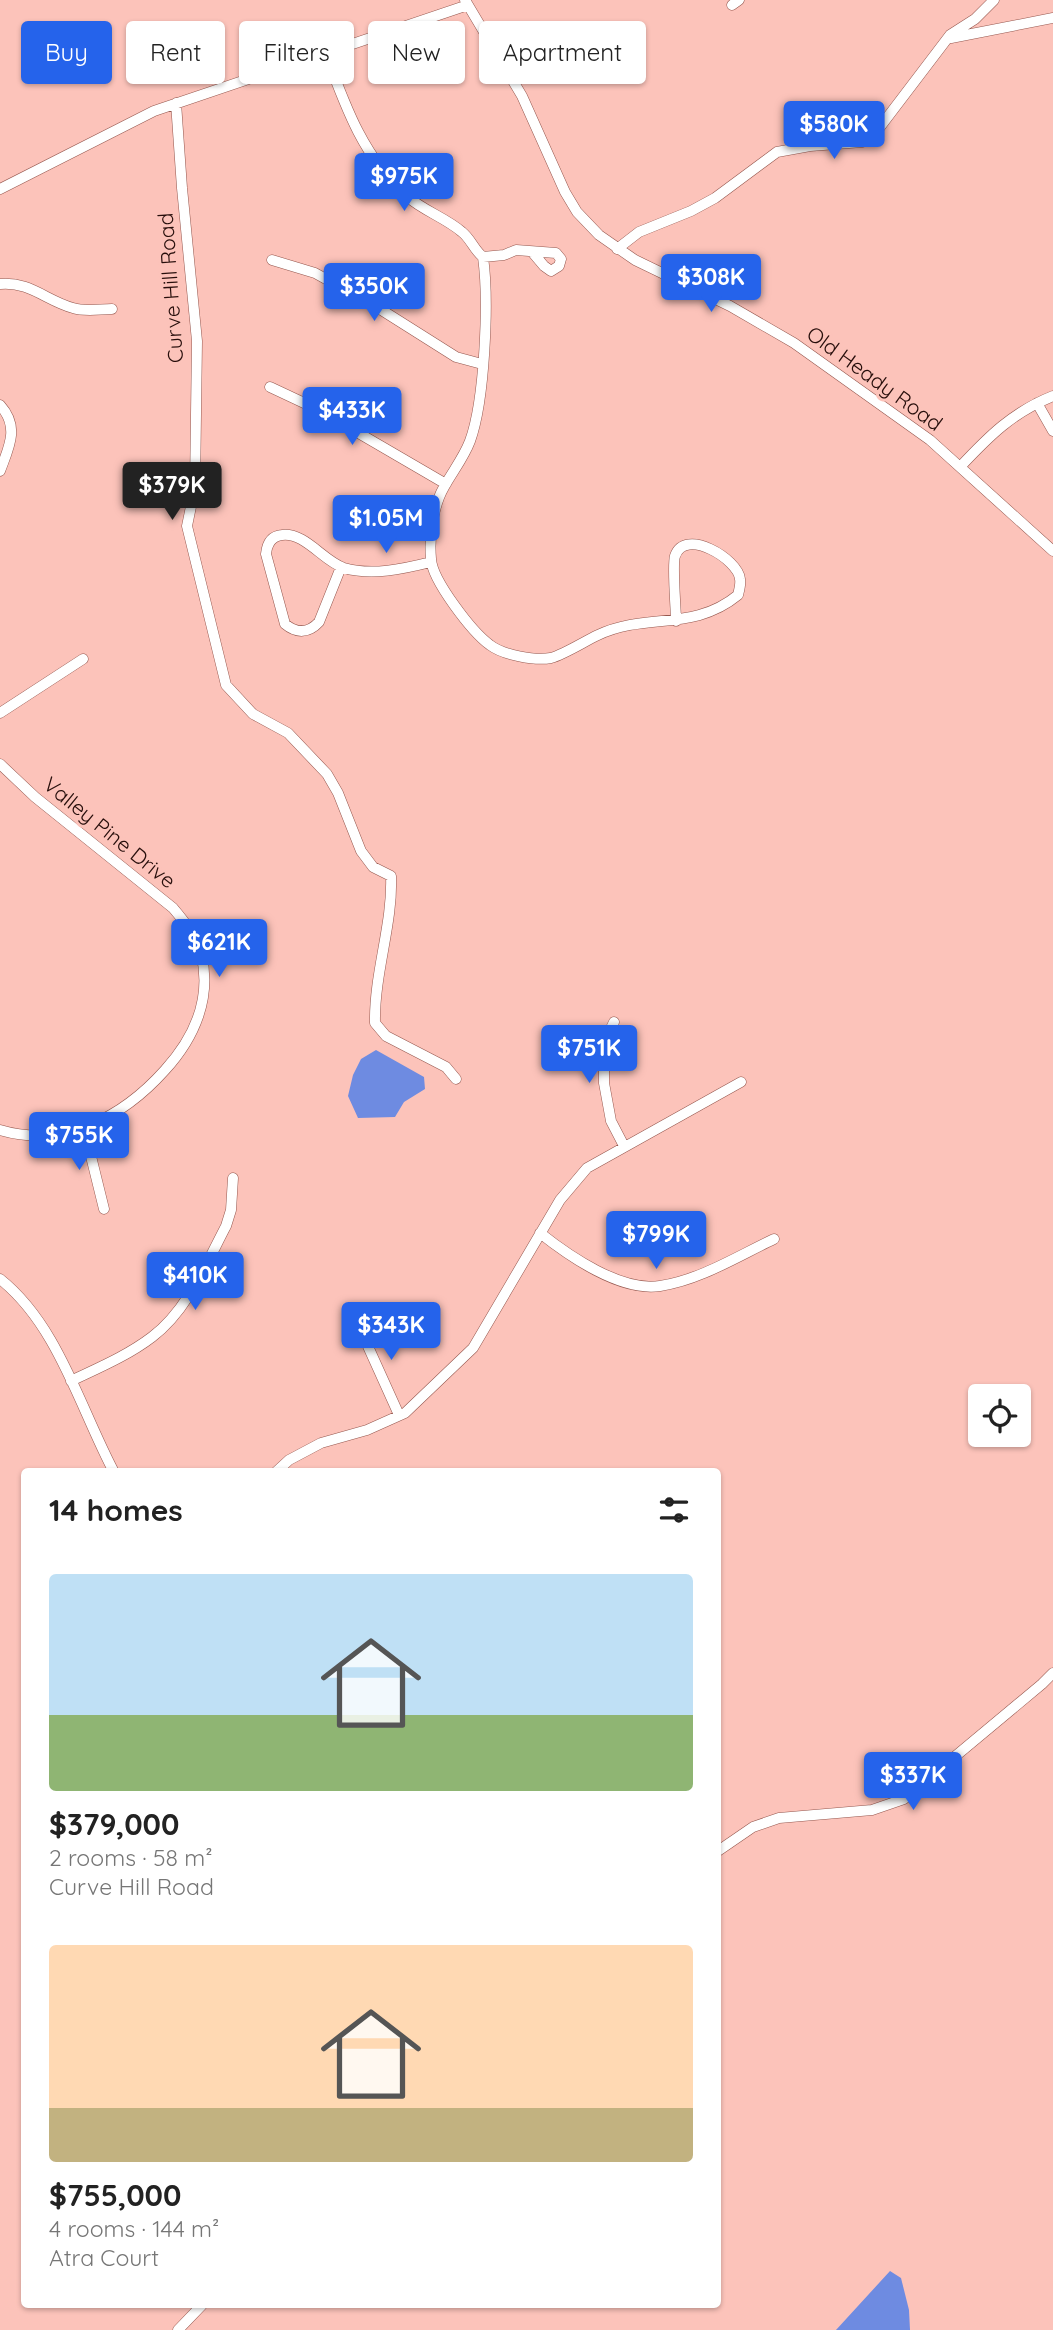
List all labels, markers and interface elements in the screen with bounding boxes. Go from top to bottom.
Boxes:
chip: Buy [21,21,112,84]
chip: Rent [126,21,225,84]
chip: Filters [239,21,354,84]
chip: New [368,21,465,84]
chip: Apartment [479,21,646,84]
pin: $580K [785,102,883,161]
text: $580K [800,109,868,138]
pin: $975K [355,154,453,213]
text: $975K [370,161,438,190]
street label: Curve Hill Road [152,212,188,364]
pin: $308K [662,254,760,314]
text: $308K [677,262,745,291]
pin: $350K [325,264,423,323]
text: $350K [340,271,408,300]
street label: Old Heady Road [802,320,948,436]
pin: $433K [303,388,401,447]
text: $433K [318,395,386,424]
pin: $379K [123,462,221,522]
text: $379K [139,470,205,499]
pin: $1.05M [329,496,443,555]
text: $1.05M [349,503,423,532]
street label: Valley Pine Drive [39,771,181,893]
pin: $621K [170,920,268,979]
text: $621K [187,927,251,956]
pin: $751K [540,1026,638,1085]
text: $751K [557,1033,621,1062]
pin: $755K [30,1112,128,1172]
text: $755K [45,1120,113,1149]
pin: $799K [607,1212,705,1271]
text: $799K [622,1219,690,1248]
pin: $410K [146,1252,244,1312]
text: $410K [163,1260,227,1289]
pin: $343K [342,1302,440,1362]
text: $343K [357,1310,425,1339]
map controls [968,1384,1031,1447]
button: locate [968,1384,1031,1447]
text: 14 homes [49,1491,183,1529]
icon: filters [655,1491,693,1529]
icon: home [308,1620,434,1746]
pin: $337K [864,1752,962,1812]
text: $337K [880,1760,946,1789]
text: $379,000 [49,1805,179,1843]
text: 2 rooms · 58 m² [49,1843,212,1872]
text: Curve Hill Road [49,1872,214,1901]
icon: home [308,1991,434,2117]
text: $755,000 [49,2176,181,2214]
text: 4 rooms · 144 m² [49,2214,219,2243]
text: Atra Court [49,2243,159,2272]

